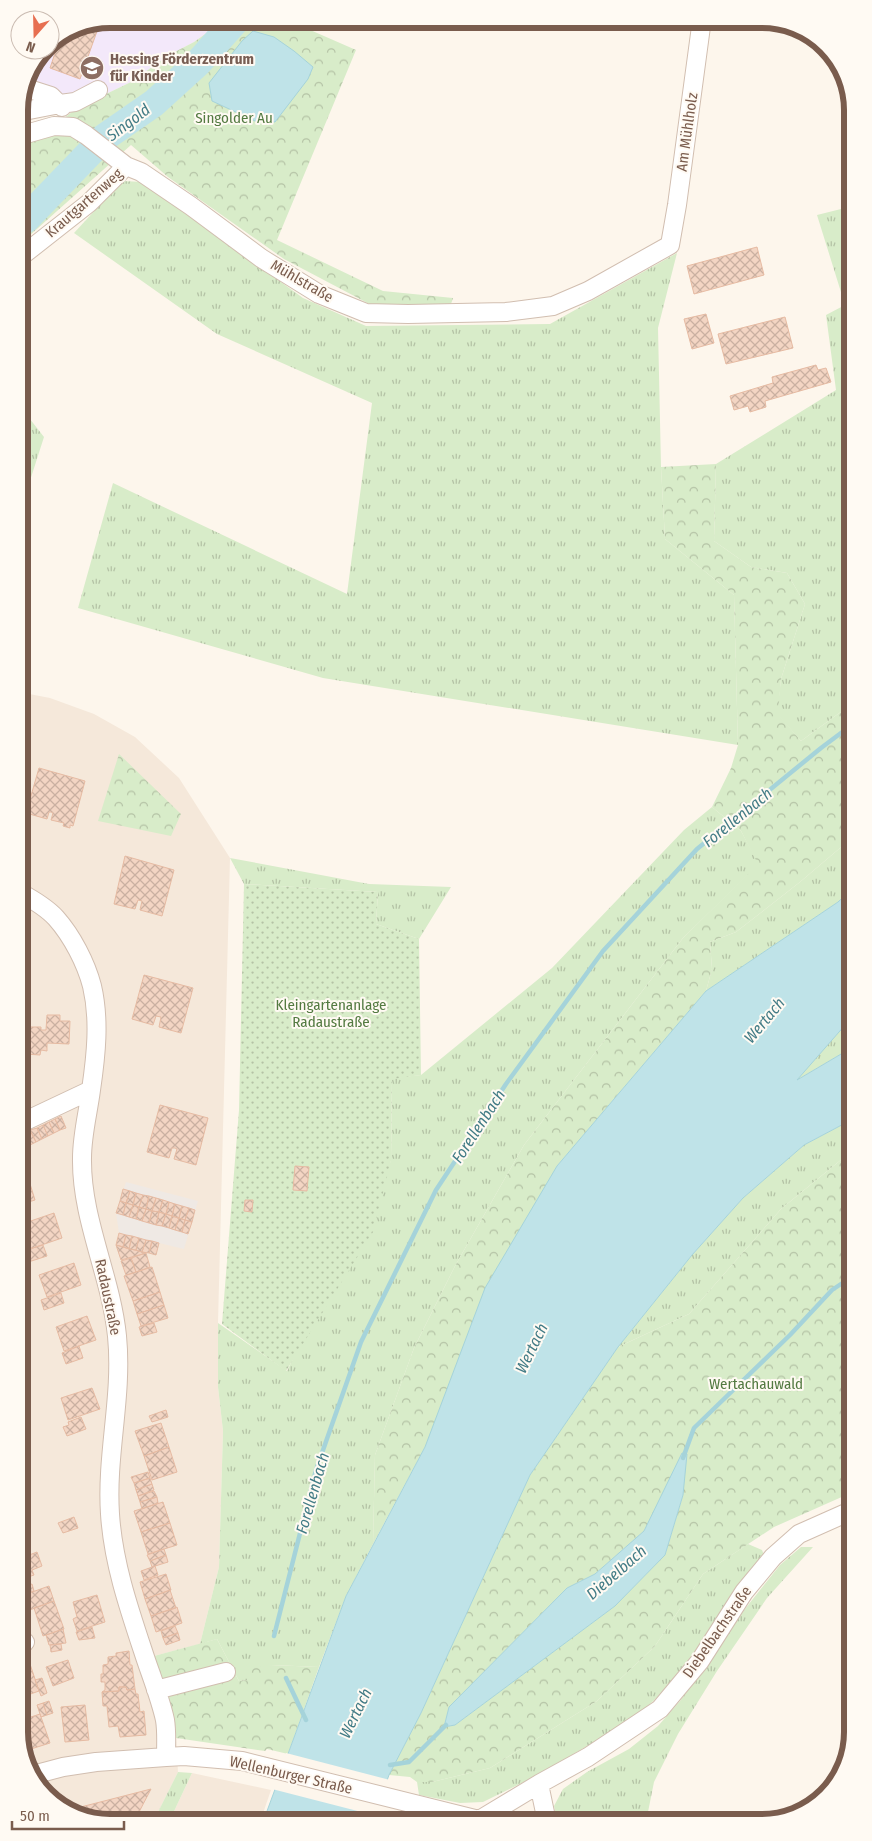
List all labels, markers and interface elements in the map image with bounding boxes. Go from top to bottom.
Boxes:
north arrow [10,10,60,60]
text: N [24,37,38,56]
place label: Hessing Förderzentrum für Kinder [110,50,254,85]
school or university icon: Hessing Förderzentrum für Kinder [79,55,105,81]
street label: Am Mühlholz [673,91,701,172]
water label: Singold [102,100,154,146]
park label: Singolder Au [195,109,273,127]
street label: Krautgartenweg [42,165,126,241]
street label: Mühlstraße [268,256,336,306]
water label: Forellenbach [699,784,776,851]
water label: Wertach [740,994,789,1047]
park label: Kleingartenanlage Radaustraße [276,996,386,1031]
water label: Forellenbach [448,1086,509,1167]
street label: Radaustraße [91,1257,125,1337]
water label: Wertach [511,1320,552,1376]
park label: Wertachauwald [709,1375,803,1393]
water label: Forellenbach [292,1450,333,1536]
water label: Diebelbach [582,1541,650,1604]
street label: Diebelbachstraße [679,1583,755,1681]
water label: Wertach [335,1685,376,1741]
street label: Wellenburger Straße [228,1752,354,1798]
scale bar [12,1798,125,1830]
text: 50 m [20,1807,50,1825]

